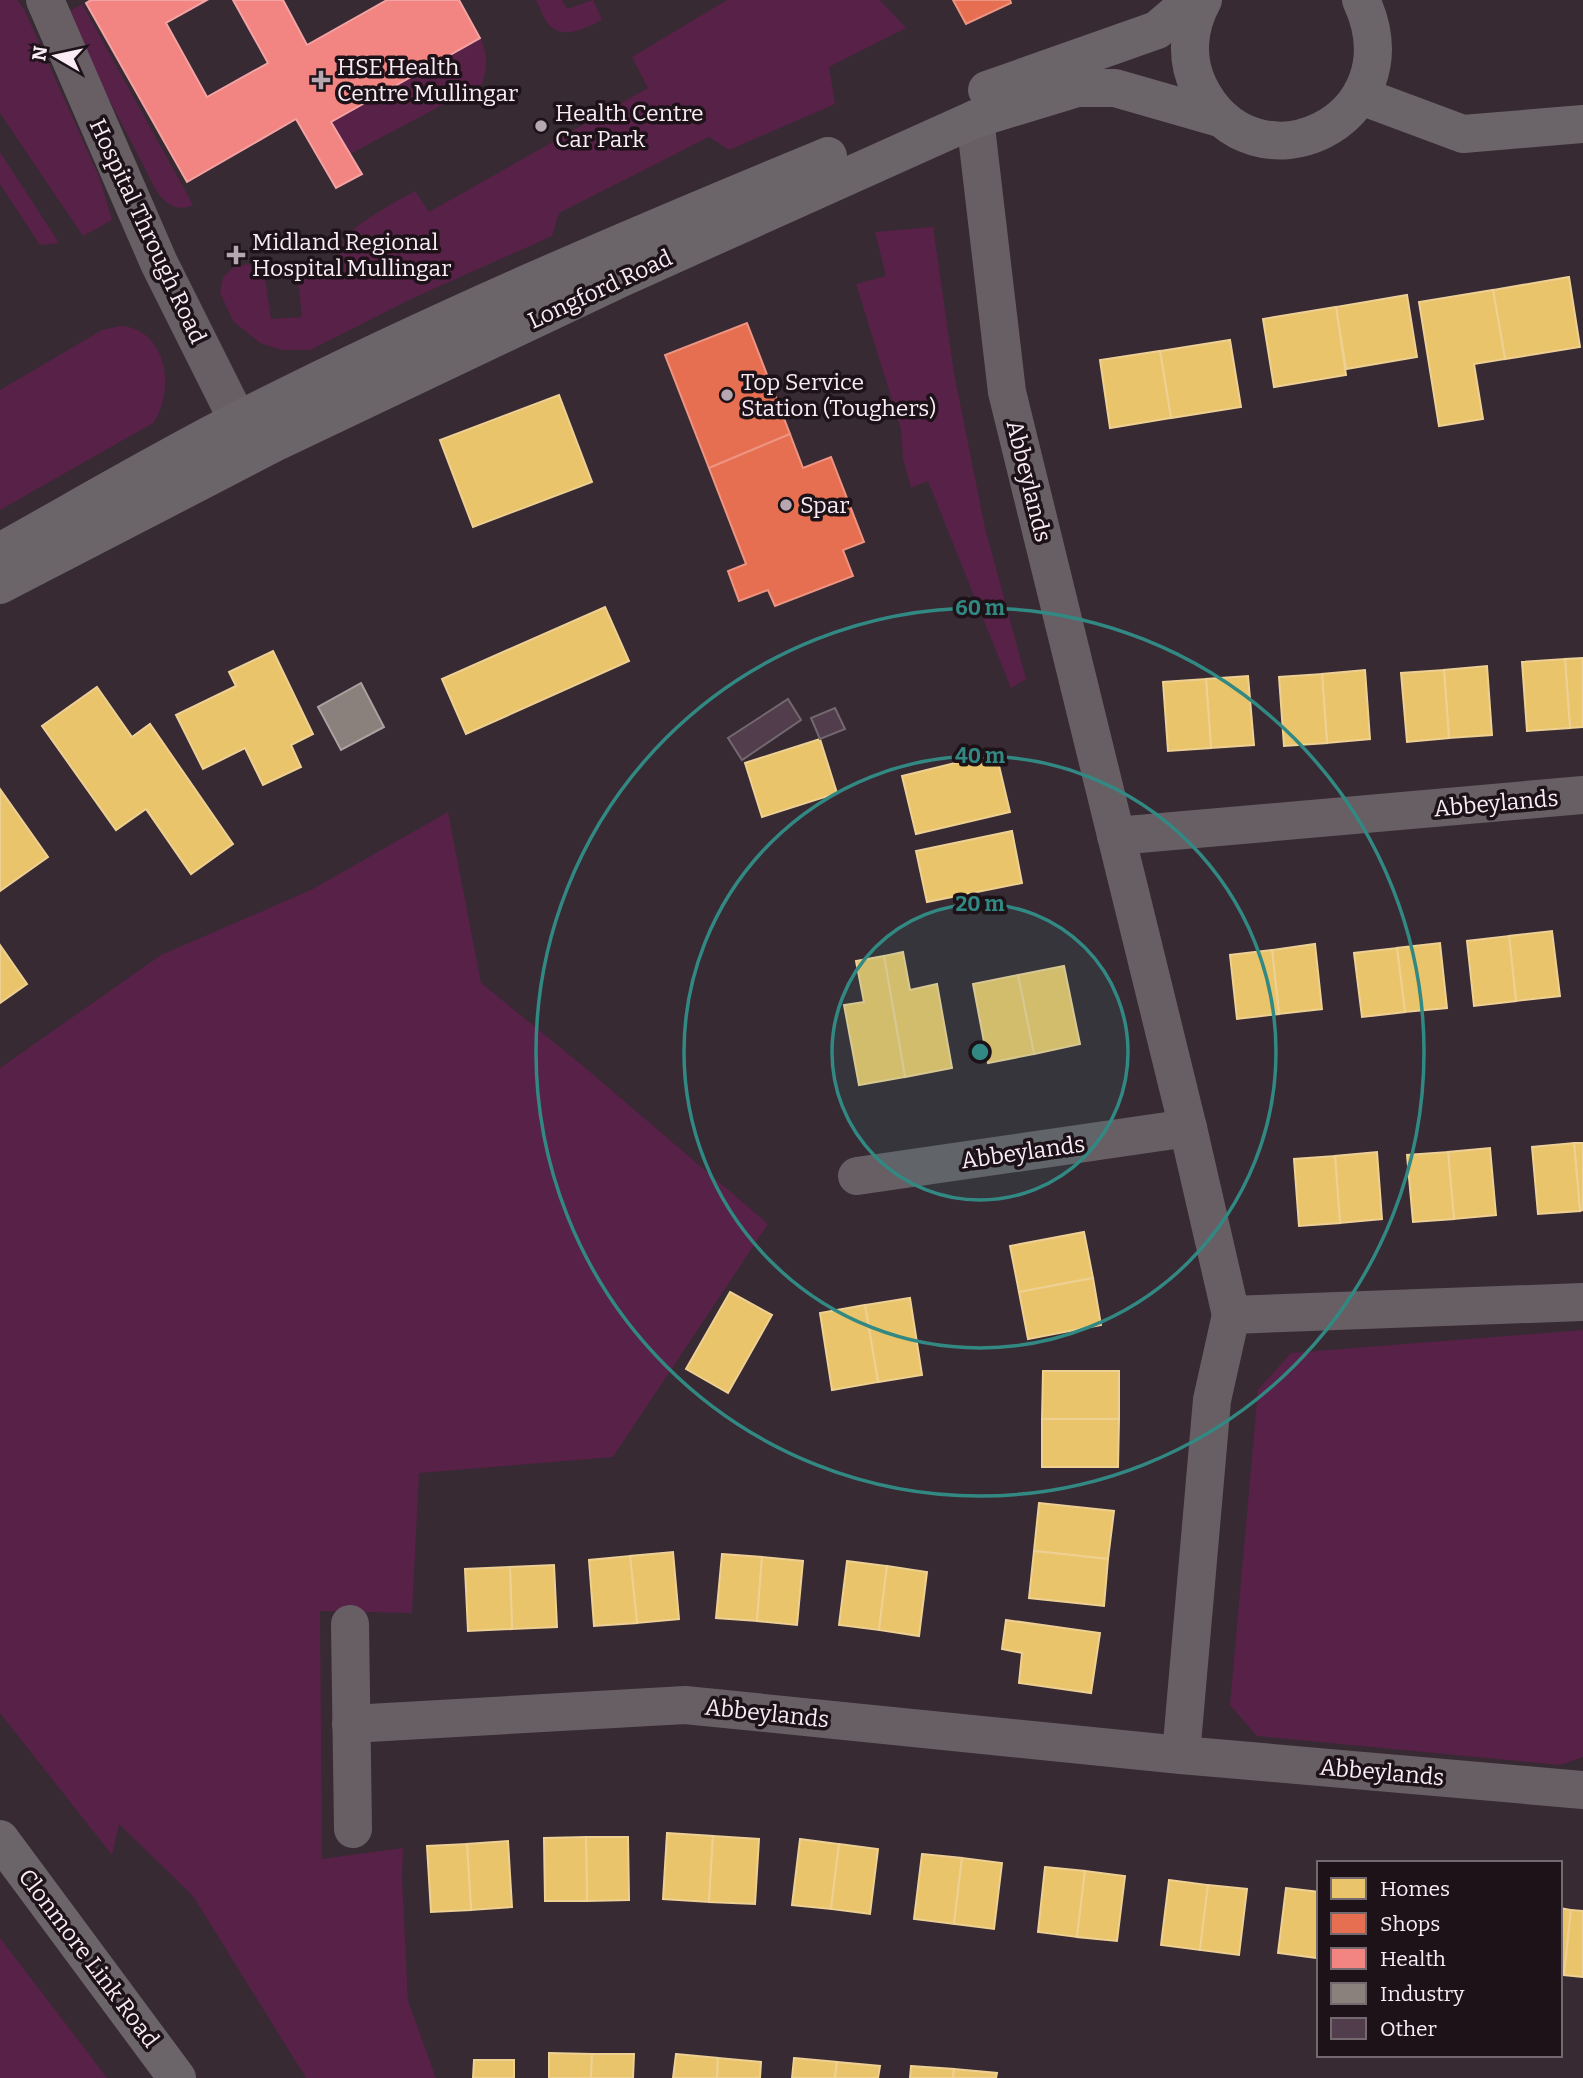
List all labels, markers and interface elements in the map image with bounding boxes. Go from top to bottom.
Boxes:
north arrow [21,21,91,91]
text: N [27,44,52,62]
place label: HSE Health Centre Mullingar [337,53,518,107]
marker: HSE Health Centre Mullingar [311,70,331,90]
place label: Health Centre Car Park [555,99,704,153]
street label: Hospital Through Road [84,114,213,348]
marker: Health Centre Car Park [533,118,549,134]
place label: Midland Regional Hospital Mullingar [252,228,451,282]
street label: Longford Road [524,243,677,335]
marker: Midland Regional Hospital Mullingar [226,245,246,265]
place label: Top Service Station (Toughers) [741,368,936,422]
marker: Top Service Station (Toughers) [719,387,735,403]
street label: Abbeylands [1000,417,1058,545]
place label: Spar [800,491,850,519]
marker: Spar [778,497,794,513]
text: 60 m [955,595,1005,621]
text: 40 m [955,743,1005,769]
street label: Abbeylands [1433,784,1559,822]
text: 20 m [956,891,1004,917]
centre of rings [968,1040,992,1064]
street label: Abbeylands [959,1129,1087,1175]
street label: Abbeylands [704,1693,830,1733]
street label: Abbeylands [1319,1753,1445,1791]
legend [1317,1861,1562,2057]
street label: Clonmore Link Road [13,1863,165,2053]
text: Homes [1380,1876,1450,1902]
text: Shops [1380,1911,1440,1937]
text: Health [1380,1946,1446,1972]
text: Industry [1380,1981,1465,2007]
text: Other [1380,2016,1437,2042]

